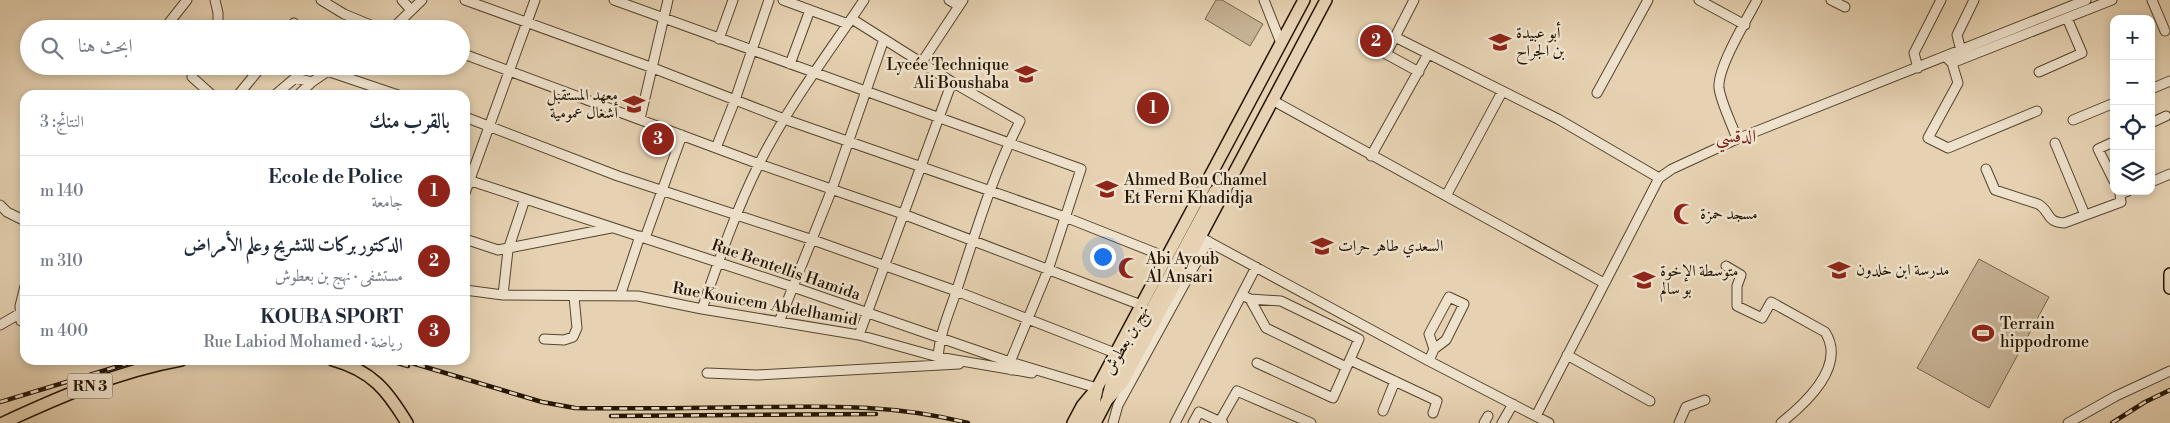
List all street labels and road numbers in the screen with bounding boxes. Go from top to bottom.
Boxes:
street label: Rue Bentellis Hamida [709,235,864,305]
street label: Rue Kouicem Abdelhamid [671,278,859,330]
street label: نهج بن بعطوش [1099,302,1157,380]
road number: RN 3 [68,374,112,398]

